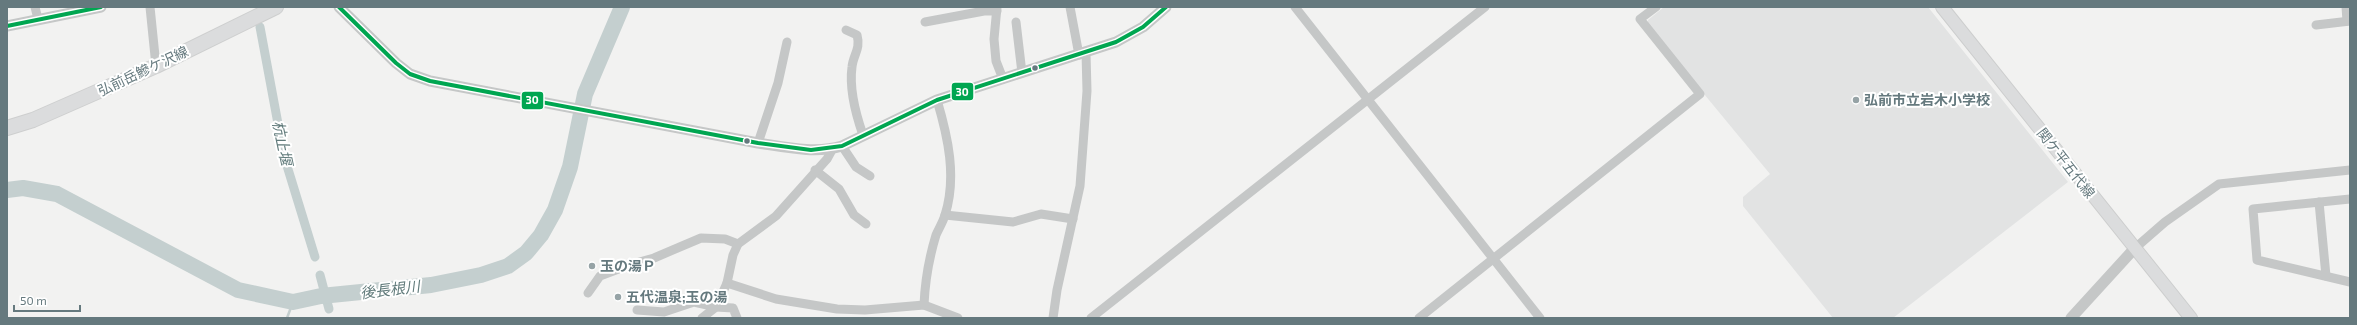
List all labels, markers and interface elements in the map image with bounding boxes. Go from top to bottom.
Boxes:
street label: 弘前岳鰺ケ沢線 [95,42,191,99]
unlabelled marker [1030,63,1040,73]
line badge: 30 [951,82,974,101]
text: 30 [955,85,969,98]
line badge: 30 [521,91,544,110]
place label: 弘前市立岩木小学校 [1864,91,1990,108]
text: 30 [525,93,539,106]
marker: 弘前市立岩木小学校 [1851,95,1861,105]
water label: 杭止堰 [269,119,297,170]
street label: 関ケ平五代線 [2034,124,2099,201]
unlabelled marker [742,136,752,146]
place label: 玉の湯Ｐ [600,257,656,274]
marker: 玉の湯Ｐ [587,261,597,271]
water label: 後長根川 [359,276,423,302]
scale bar [14,287,80,313]
place label: 五代温泉;玉の湯 [626,288,728,305]
marker: 五代温泉;玉の湯 [613,292,623,302]
text: 50 m [20,293,47,307]

